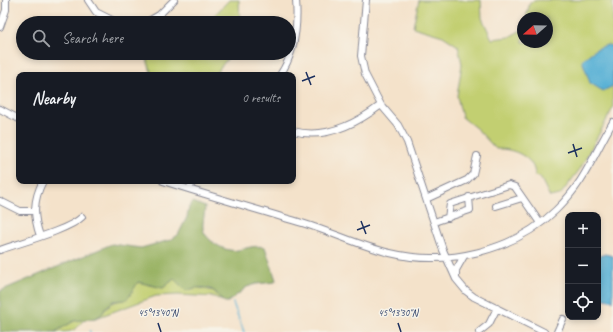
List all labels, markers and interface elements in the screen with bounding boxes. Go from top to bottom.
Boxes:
north arrow [517,12,553,48]
search box [16,16,296,60]
icon: search [30,27,52,49]
text: Search here [62,29,123,48]
text: Nearby [32,88,75,109]
text: 0 results [242,90,280,106]
map controls [565,212,601,320]
button: + [565,212,601,248]
button: − [565,248,601,284]
button: locate [565,284,601,320]
text: 45°13'40"N [138,306,180,319]
text: 45°13'30"N [378,306,420,319]

